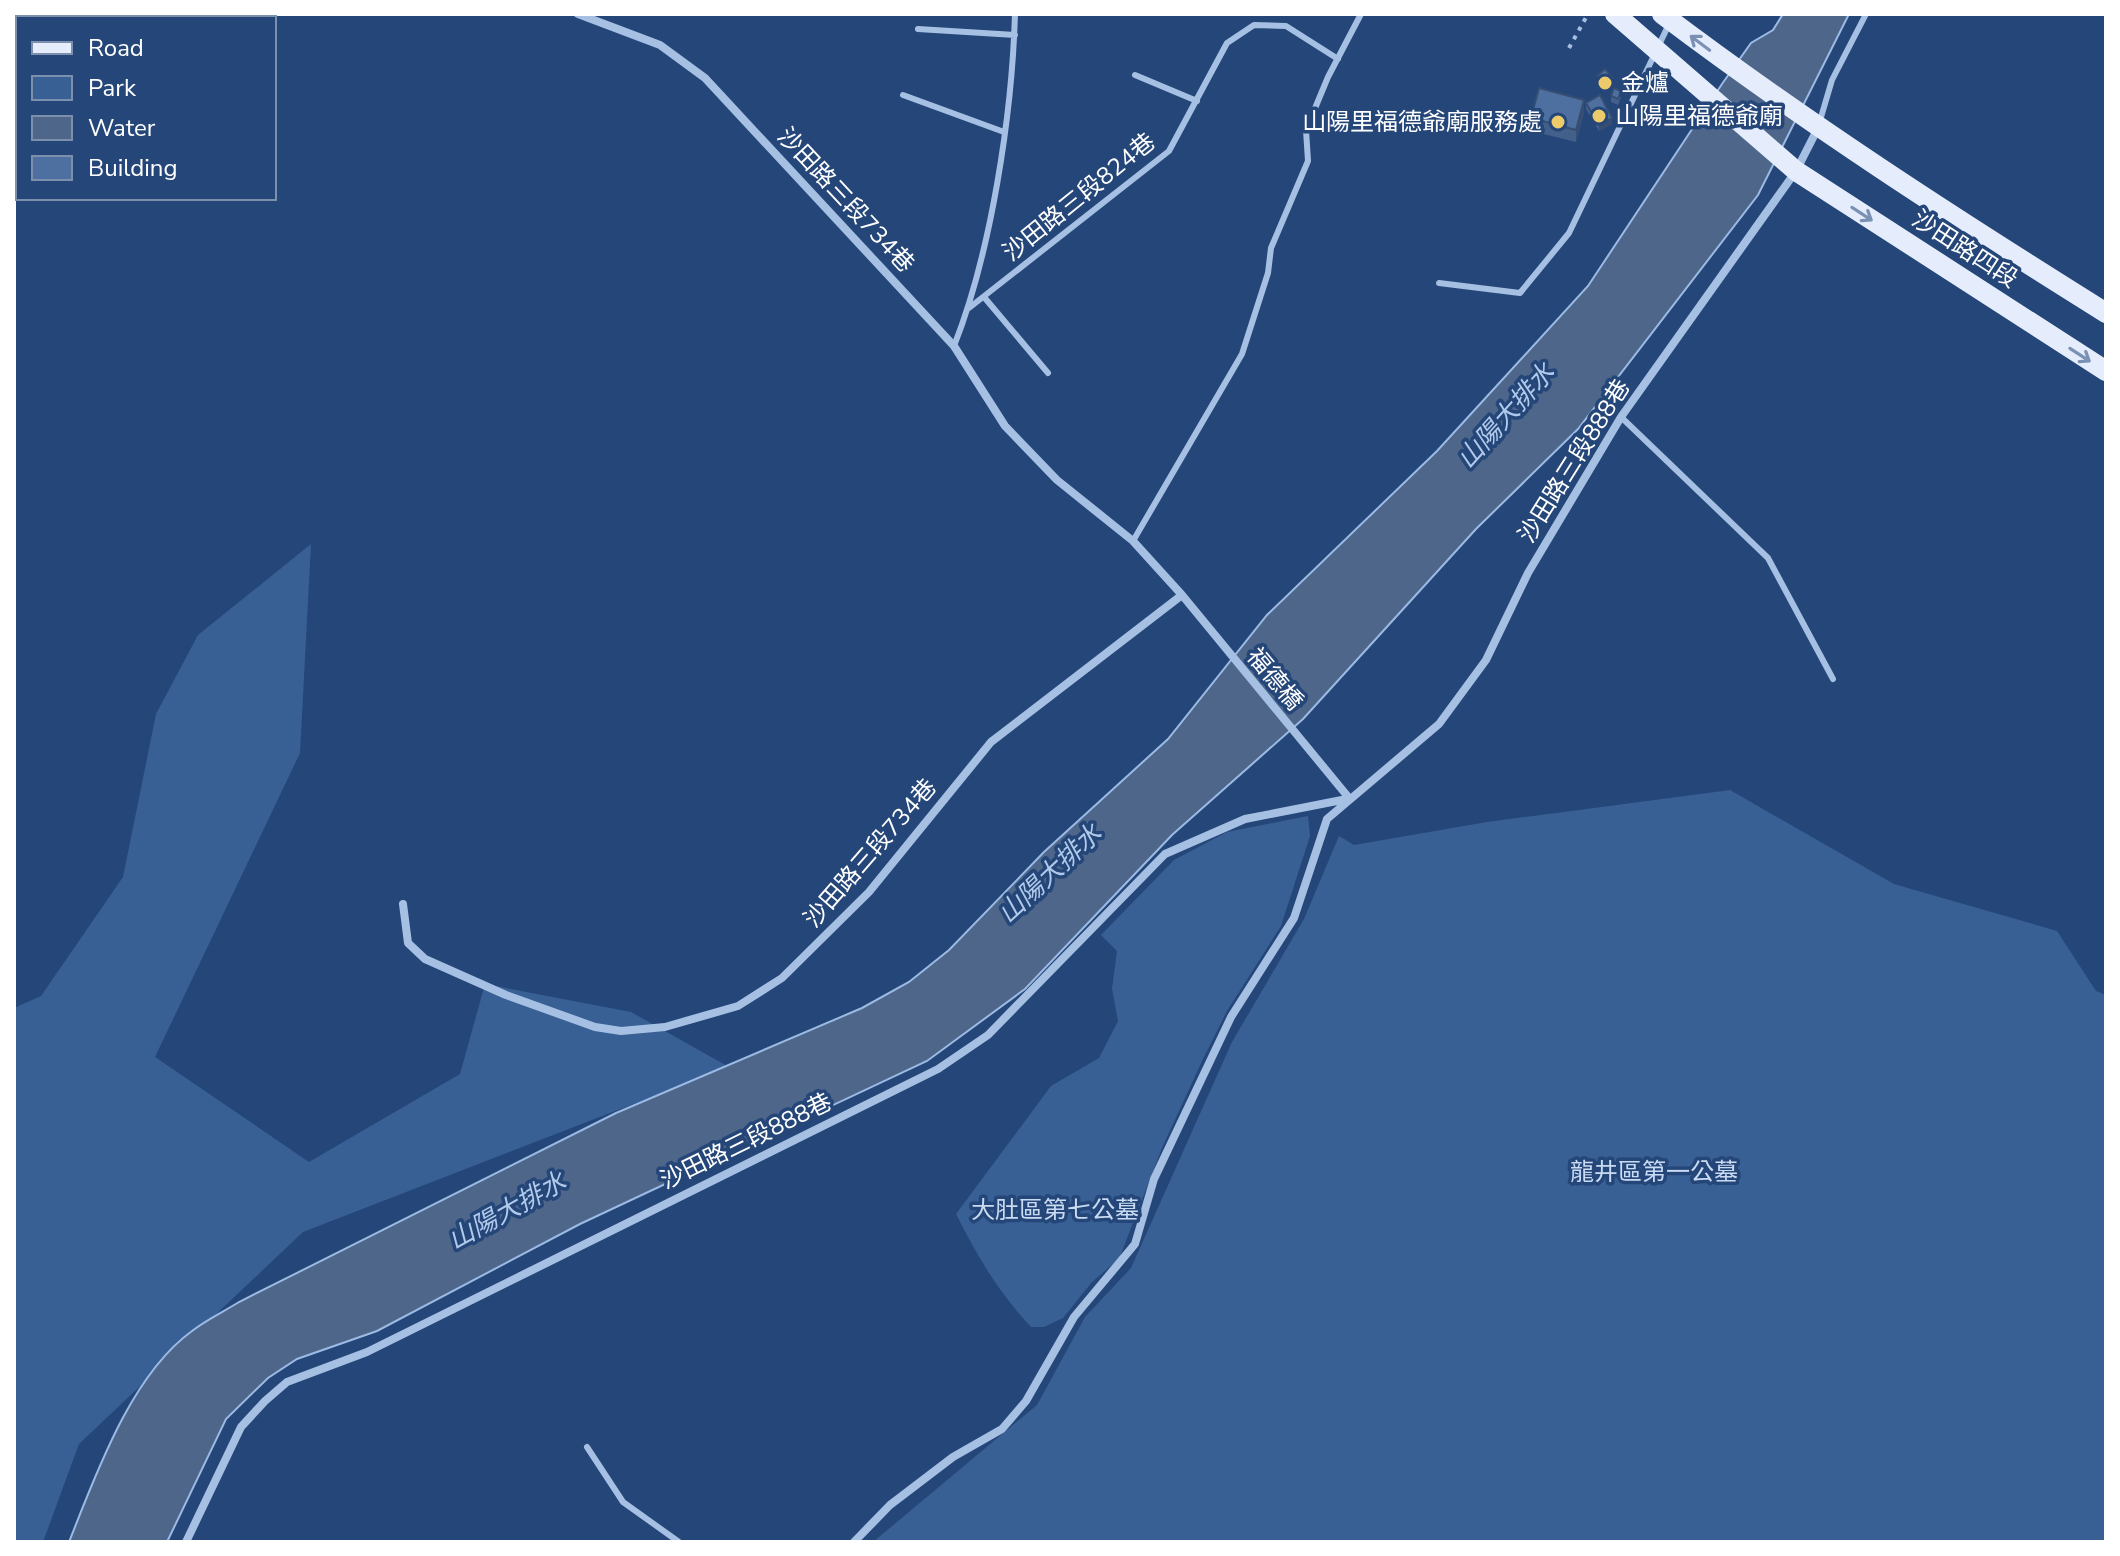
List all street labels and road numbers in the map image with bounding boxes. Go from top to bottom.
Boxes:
street label: 沙田路三段734巷 [770,121,922,279]
street label: 沙田路三段824巷 [996,126,1162,268]
street label: 沙田路四段 [1906,203,2024,295]
street label: 沙田路三段888巷 [1511,373,1637,549]
street label: 福德橋 [1240,641,1310,717]
street label: 沙田路三段734巷 [797,772,943,934]
street label: 沙田路三段888巷 [655,1086,837,1196]

